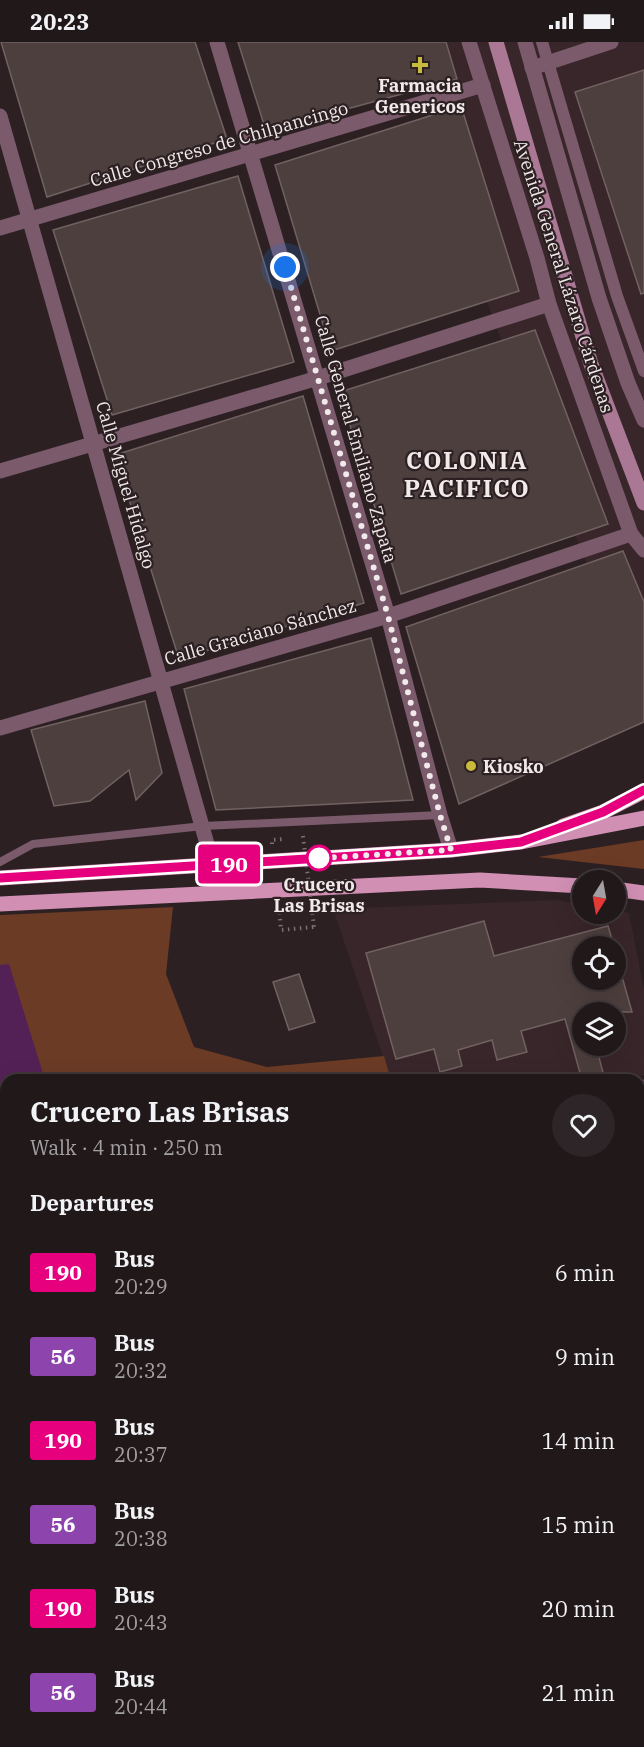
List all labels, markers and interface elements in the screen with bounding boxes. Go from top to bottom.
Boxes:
text: 20:23 [30,7,89,36]
marker: Farmacia Genericos [413,58,427,72]
place label: Farmacia Genericos [375,74,465,118]
street label: Calle Congreso de Chilpancingo [87,96,351,192]
street label: Avenida General Lázaro Cárdenas [509,136,619,416]
your location [270,252,300,282]
street label: Calle General Emiliano Zapata [310,313,402,566]
street label: Calle Miguel Hidalgo [91,399,161,571]
district label: COLONIA PACIFICO [404,444,530,504]
street label: Calle Graciano Sánchez [161,594,359,670]
place label: Kiosko [483,755,544,778]
marker: Kiosko [464,759,478,773]
line badge: 190 [194,844,264,884]
marker: Crucero Las Brisas [306,845,332,871]
text: 190 [210,850,248,878]
north arrow [572,870,626,924]
map controls [572,870,626,1056]
place label: Crucero Las Brisas [273,873,365,917]
button: locate [572,936,626,990]
button: layers [572,1002,626,1056]
text: Crucero Las Brisas [30,1093,289,1130]
button: heart [552,1094,615,1157]
text: Walk · 4 min · 250 m [30,1134,223,1161]
text: Departures [30,1188,154,1217]
text: Bus [114,1244,155,1273]
text: 190 [44,1258,82,1286]
text: 6 min [555,1258,615,1287]
text: 20:29 [114,1273,168,1300]
text: Bus [114,1328,155,1357]
text: 56 [50,1342,76,1370]
text: 9 min [555,1342,615,1371]
text: 20:32 [114,1357,168,1384]
text: Bus [114,1412,155,1441]
text: 190 [44,1426,82,1454]
text: 14 min [542,1426,615,1455]
text: 20:37 [114,1441,168,1468]
text: Bus [114,1496,155,1525]
text: 56 [50,1510,76,1538]
text: 15 min [542,1510,615,1539]
text: 20:38 [114,1525,168,1552]
text: Bus [114,1580,155,1609]
text: 190 [44,1594,82,1622]
text: 20 min [542,1594,615,1623]
text: 20:43 [114,1609,168,1636]
text: Bus [114,1664,155,1693]
text: 56 [50,1678,76,1706]
text: 21 min [542,1678,615,1707]
text: 20:44 [114,1693,168,1720]

